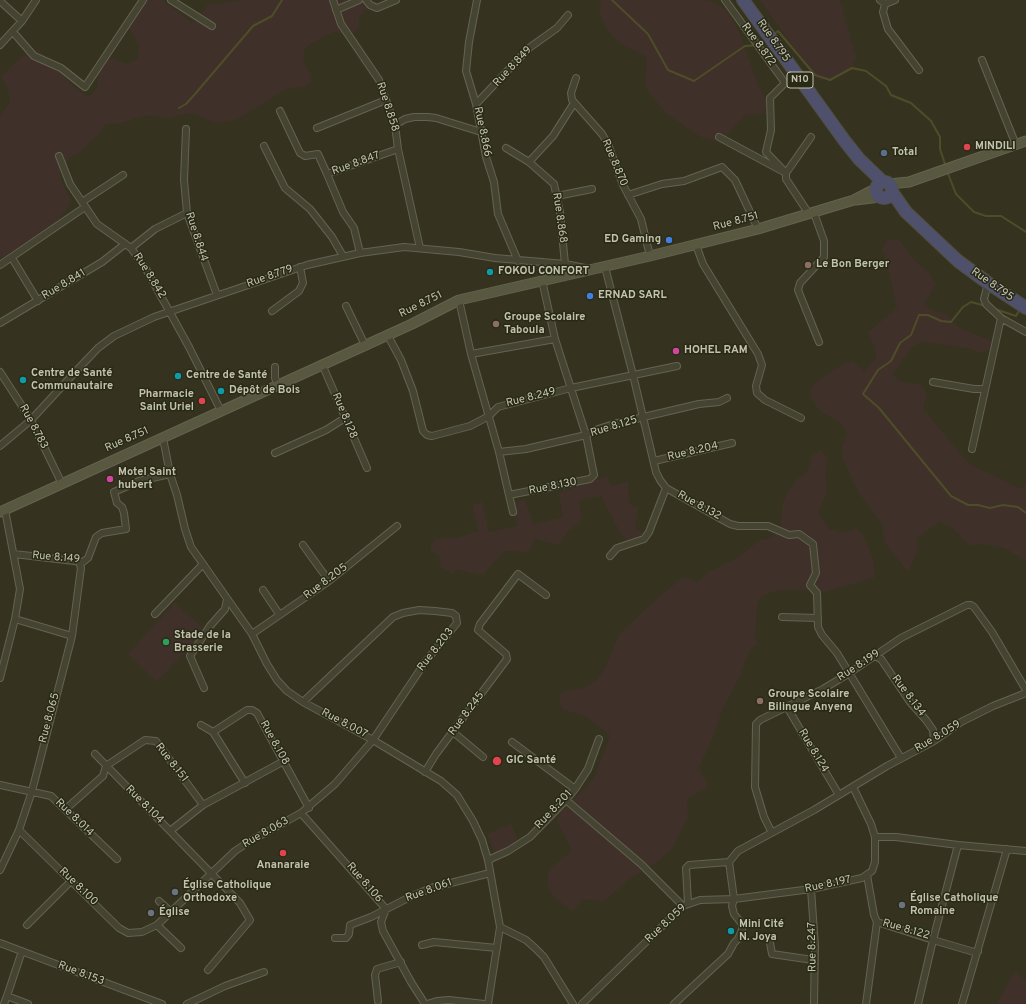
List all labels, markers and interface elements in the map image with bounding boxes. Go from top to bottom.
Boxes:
street label: Rue 8.795 [754,17,792,65]
street label: Rue 8.872 [738,21,778,69]
street label: Rue 8.849 [491,44,535,90]
road number: N10 [787,72,813,88]
street label: Rue 8.858 [373,81,401,133]
street label: Rue 8.866 [470,106,494,158]
street label: Rue 8.870 [598,137,630,189]
place label: MINDILI [975,140,1015,154]
marker: MINDILI [962,142,972,152]
place label: Total [892,146,917,160]
marker: Total [879,148,889,158]
street label: Rue 8.847 [330,149,382,179]
street label: Rue 8.868 [549,192,569,244]
street label: Rue 8.751 [712,210,760,234]
street label: Rue 8.844 [182,211,210,263]
place label: ED Gaming [604,233,661,247]
marker: ED Gaming [664,235,674,245]
street label: Rue 8.842 [130,251,168,301]
place label: Le Bon Berger [816,258,889,272]
marker: Le Bon Berger [803,260,813,270]
street label: Rue 8.779 [245,263,295,291]
place label: FOKOU CONFORT [498,265,589,279]
street label: Rue 8.795 [968,266,1016,304]
street label: Rue 8.841 [40,267,88,303]
marker: FOKOU CONFORT [485,267,495,277]
street label: Rue 8.751 [397,289,445,321]
place label: ERNAD SARL [598,289,667,303]
marker: ERNAD SARL [585,291,595,301]
place label: Groupe Scolaire Taboula [504,311,585,337]
marker: Groupe Scolaire Taboula [491,319,501,329]
place label: HOHEL RAM [684,344,748,358]
marker: HOHEL RAM [671,346,681,356]
place label: Centre de Santé Communautaire [31,367,113,393]
place label: Centre de Santé [186,369,267,383]
marker: Centre de Santé [173,371,183,381]
marker: Centre de Santé Communautaire [18,375,28,385]
place label: Dépôt de Bois [229,384,300,398]
street label: Rue 8.249 [505,385,557,411]
marker: Dépôt de Bois [216,386,226,396]
place label: Pharmacie Saint Uriel [139,388,194,414]
street label: Rue 8.128 [328,391,360,441]
marker: Pharmacie Saint Uriel [197,396,207,406]
street label: Rue 8.783 [16,402,50,452]
street label: Rue 8.125 [589,414,639,440]
street label: Rue 8.751 [103,425,151,455]
street label: Rue 8.204 [666,440,720,464]
place label: Motel Saint hubert [118,466,176,492]
marker: Motel Saint hubert [105,474,115,484]
street label: Rue 8.130 [528,476,578,498]
street label: Rue 8.132 [675,489,723,523]
street label: Rue 8.149 [31,549,81,567]
street label: Rue 8.205 [301,561,351,603]
street label: Rue 8.203 [415,626,457,674]
place label: Stade de la Brasserie [174,629,231,655]
marker: Stade de la Brasserie [161,637,171,647]
street label: Rue 8.199 [835,647,883,685]
street label: Rue 8.134 [888,673,928,719]
place label: Groupe Scolaire Bilingue Anyeng [768,688,853,714]
street label: Rue 8.245 [446,690,488,738]
street label: Rue 8.065 [37,691,63,745]
marker: Groupe Scolaire Bilingue Anyeng [755,696,765,706]
street label: Rue 8.007 [319,706,369,742]
street label: Rue 8.108 [256,718,292,768]
street label: Rue 8.059 [913,718,963,756]
street label: Rue 8.124 [795,727,831,775]
street label: Rue 8.151 [152,741,190,785]
place label: GIC Santé [506,754,556,768]
marker: GIC Santé [491,755,503,767]
street label: Rue 8.104 [122,783,166,827]
street label: Rue 8.201 [533,788,575,832]
street label: Rue 8.014 [52,796,96,840]
street label: Rue 8.063 [241,814,291,852]
marker: Ananaraie [278,848,288,858]
place label: Ananaraie [256,859,310,873]
street label: Rue 8.106 [343,860,385,906]
street label: Rue 8.100 [56,865,100,909]
street label: Rue 8.197 [804,874,852,896]
street label: Rue 8.061 [404,876,454,906]
place label: Église Catholique Orthodoxe [183,879,271,905]
marker: Église Catholique Orthodoxe [170,887,180,897]
place label: Église Catholique Romaine [910,892,998,918]
marker: Église Catholique Romaine [897,900,907,910]
street label: Rue 8.059 [643,902,689,946]
place label: Église [159,906,190,920]
marker: Église [146,908,156,918]
street label: Rue 8.122 [881,917,931,943]
place label: Mini Cité N. Joya [739,918,784,944]
street label: Rue 8.247 [806,922,820,972]
marker: Mini Cité N. Joya [726,926,736,936]
street label: Rue 8.153 [56,959,106,989]

